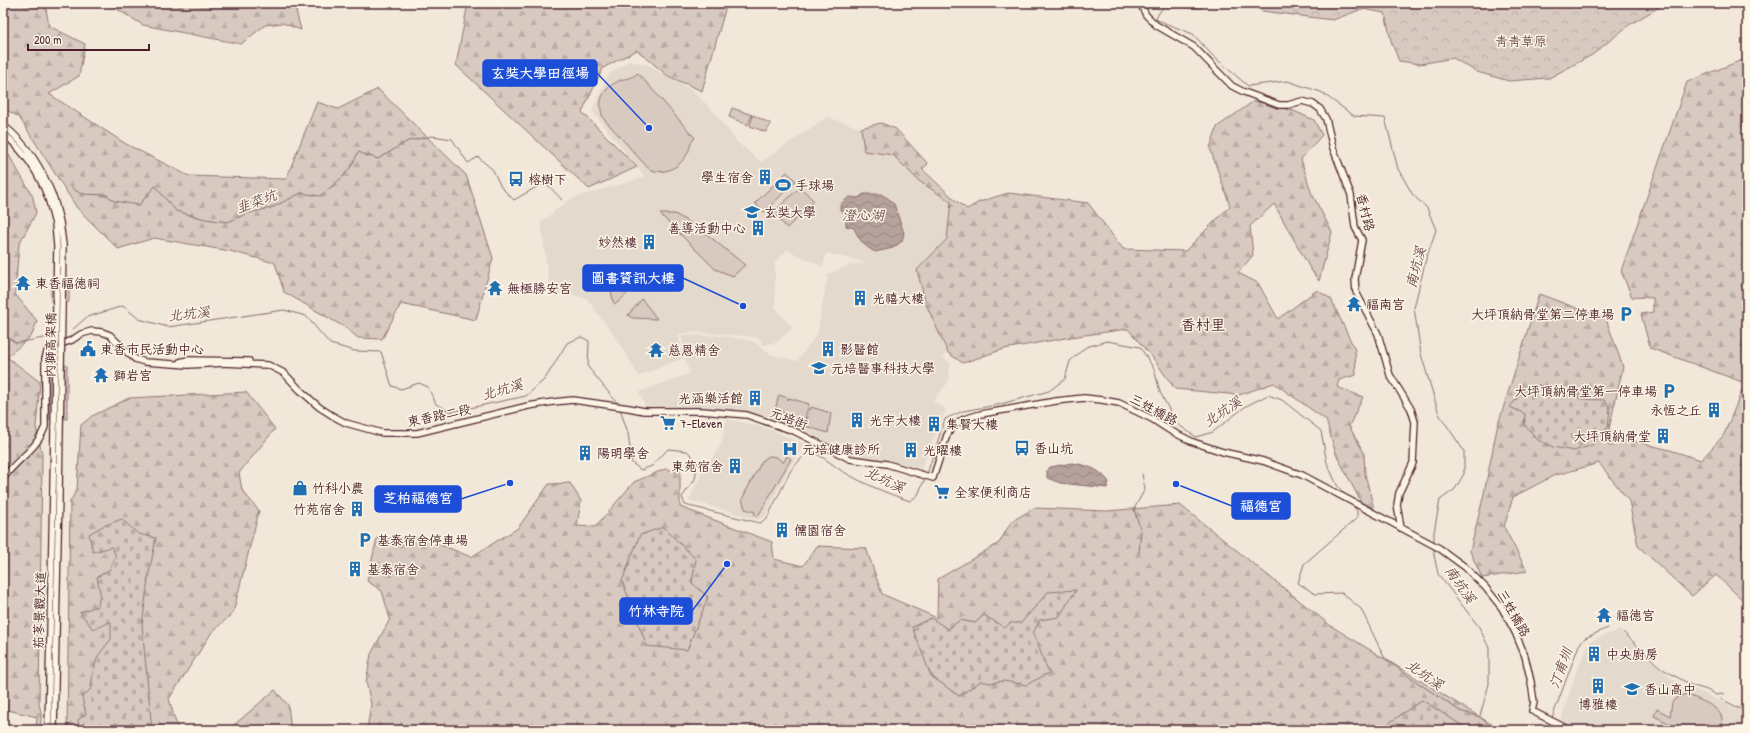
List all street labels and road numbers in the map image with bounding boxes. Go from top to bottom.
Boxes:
street label: 香村路 [1353,191,1379,233]
street label: 內獅高架橋 [40,312,60,378]
street label: 三姓橋路 [1127,389,1181,429]
street label: 東香路二段 [405,399,473,431]
street label: 元培街 [768,403,810,433]
street label: 茄苳景觀大道 [29,571,49,649]
street label: 三姓橋路 [1493,586,1535,640]

